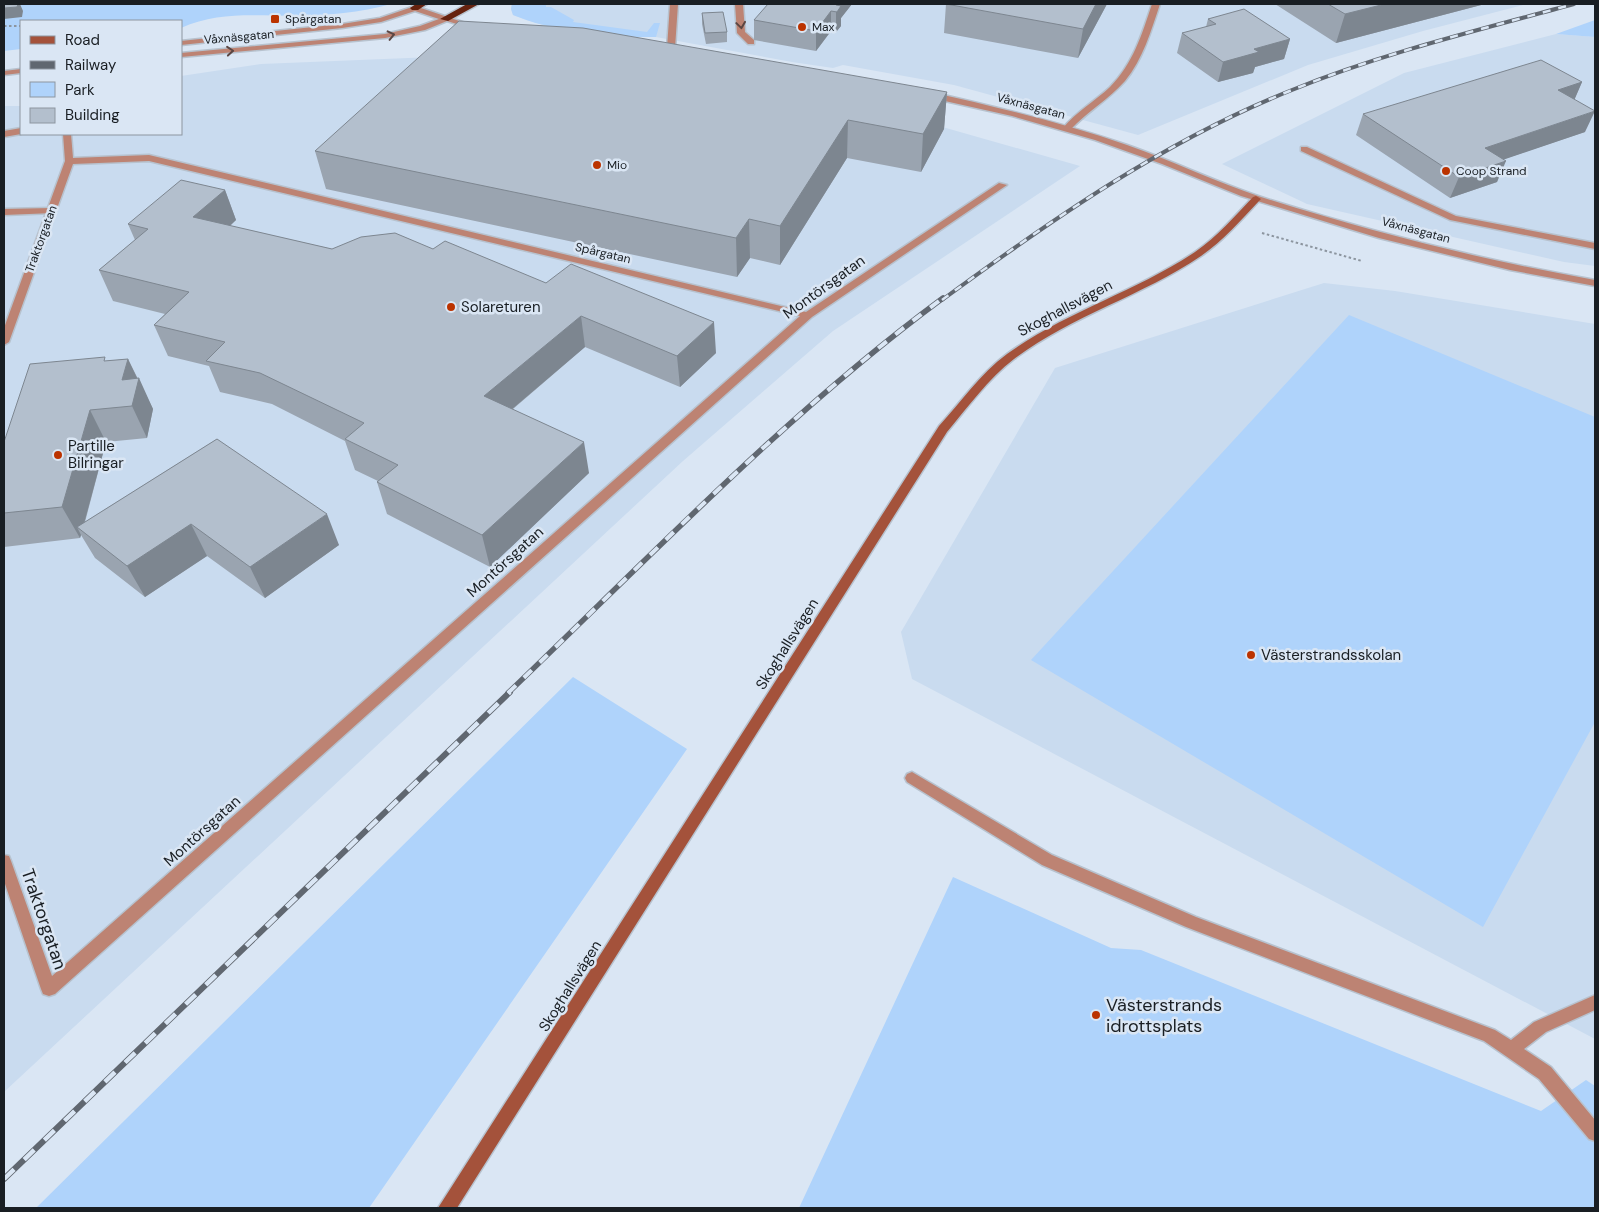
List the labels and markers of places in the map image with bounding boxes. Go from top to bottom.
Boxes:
place label: Spårgatan [285,11,342,27]
marker: Spårgatan [269,13,281,25]
place label: Max [812,19,835,35]
marker: Max [796,21,808,33]
place label: Mio [607,157,627,173]
marker: Mio [591,159,603,171]
place label: Coop Strand [1456,163,1527,179]
marker: Coop Strand [1440,165,1452,177]
place label: Solareturen [461,297,541,317]
marker: Solareturen [445,301,457,313]
place label: Partille Bilringar [68,436,124,473]
marker: Partille Bilringar [52,449,64,461]
place label: Västerstrandsskolan [1261,645,1401,665]
marker: Västerstrandsskolan [1245,649,1257,661]
place label: Västerstrands idrottsplats [1106,993,1222,1038]
marker: Västerstrands idrottsplats [1090,1009,1102,1021]

